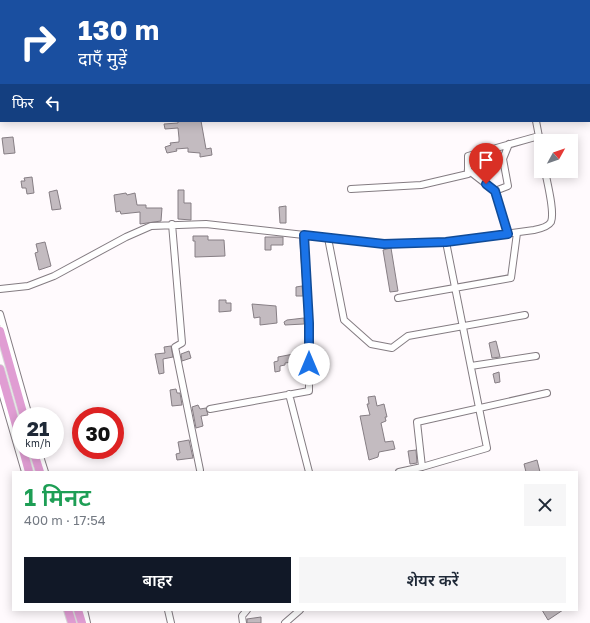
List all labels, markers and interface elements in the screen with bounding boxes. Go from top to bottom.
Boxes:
text: 130 m [78,13,159,46]
icon: right [12,16,64,68]
text: दाएँ मुड़ें [78,47,127,69]
icon: left [42,92,64,114]
text: फिर [12,93,34,111]
north arrow [534,134,578,178]
map controls [534,134,578,178]
pin [469,143,503,184]
icon: arrive [475,149,497,171]
position arrow [288,343,330,385]
speed limit sign: 30 [72,407,124,459]
text: 21 [27,416,49,440]
text: km/h [25,437,51,449]
text: 1 मिनट [24,482,91,511]
button: close [524,484,566,526]
text: 400 m · 17:54 [24,512,106,528]
button: बाहर [24,557,291,603]
button: शेयर करें [299,557,566,603]

